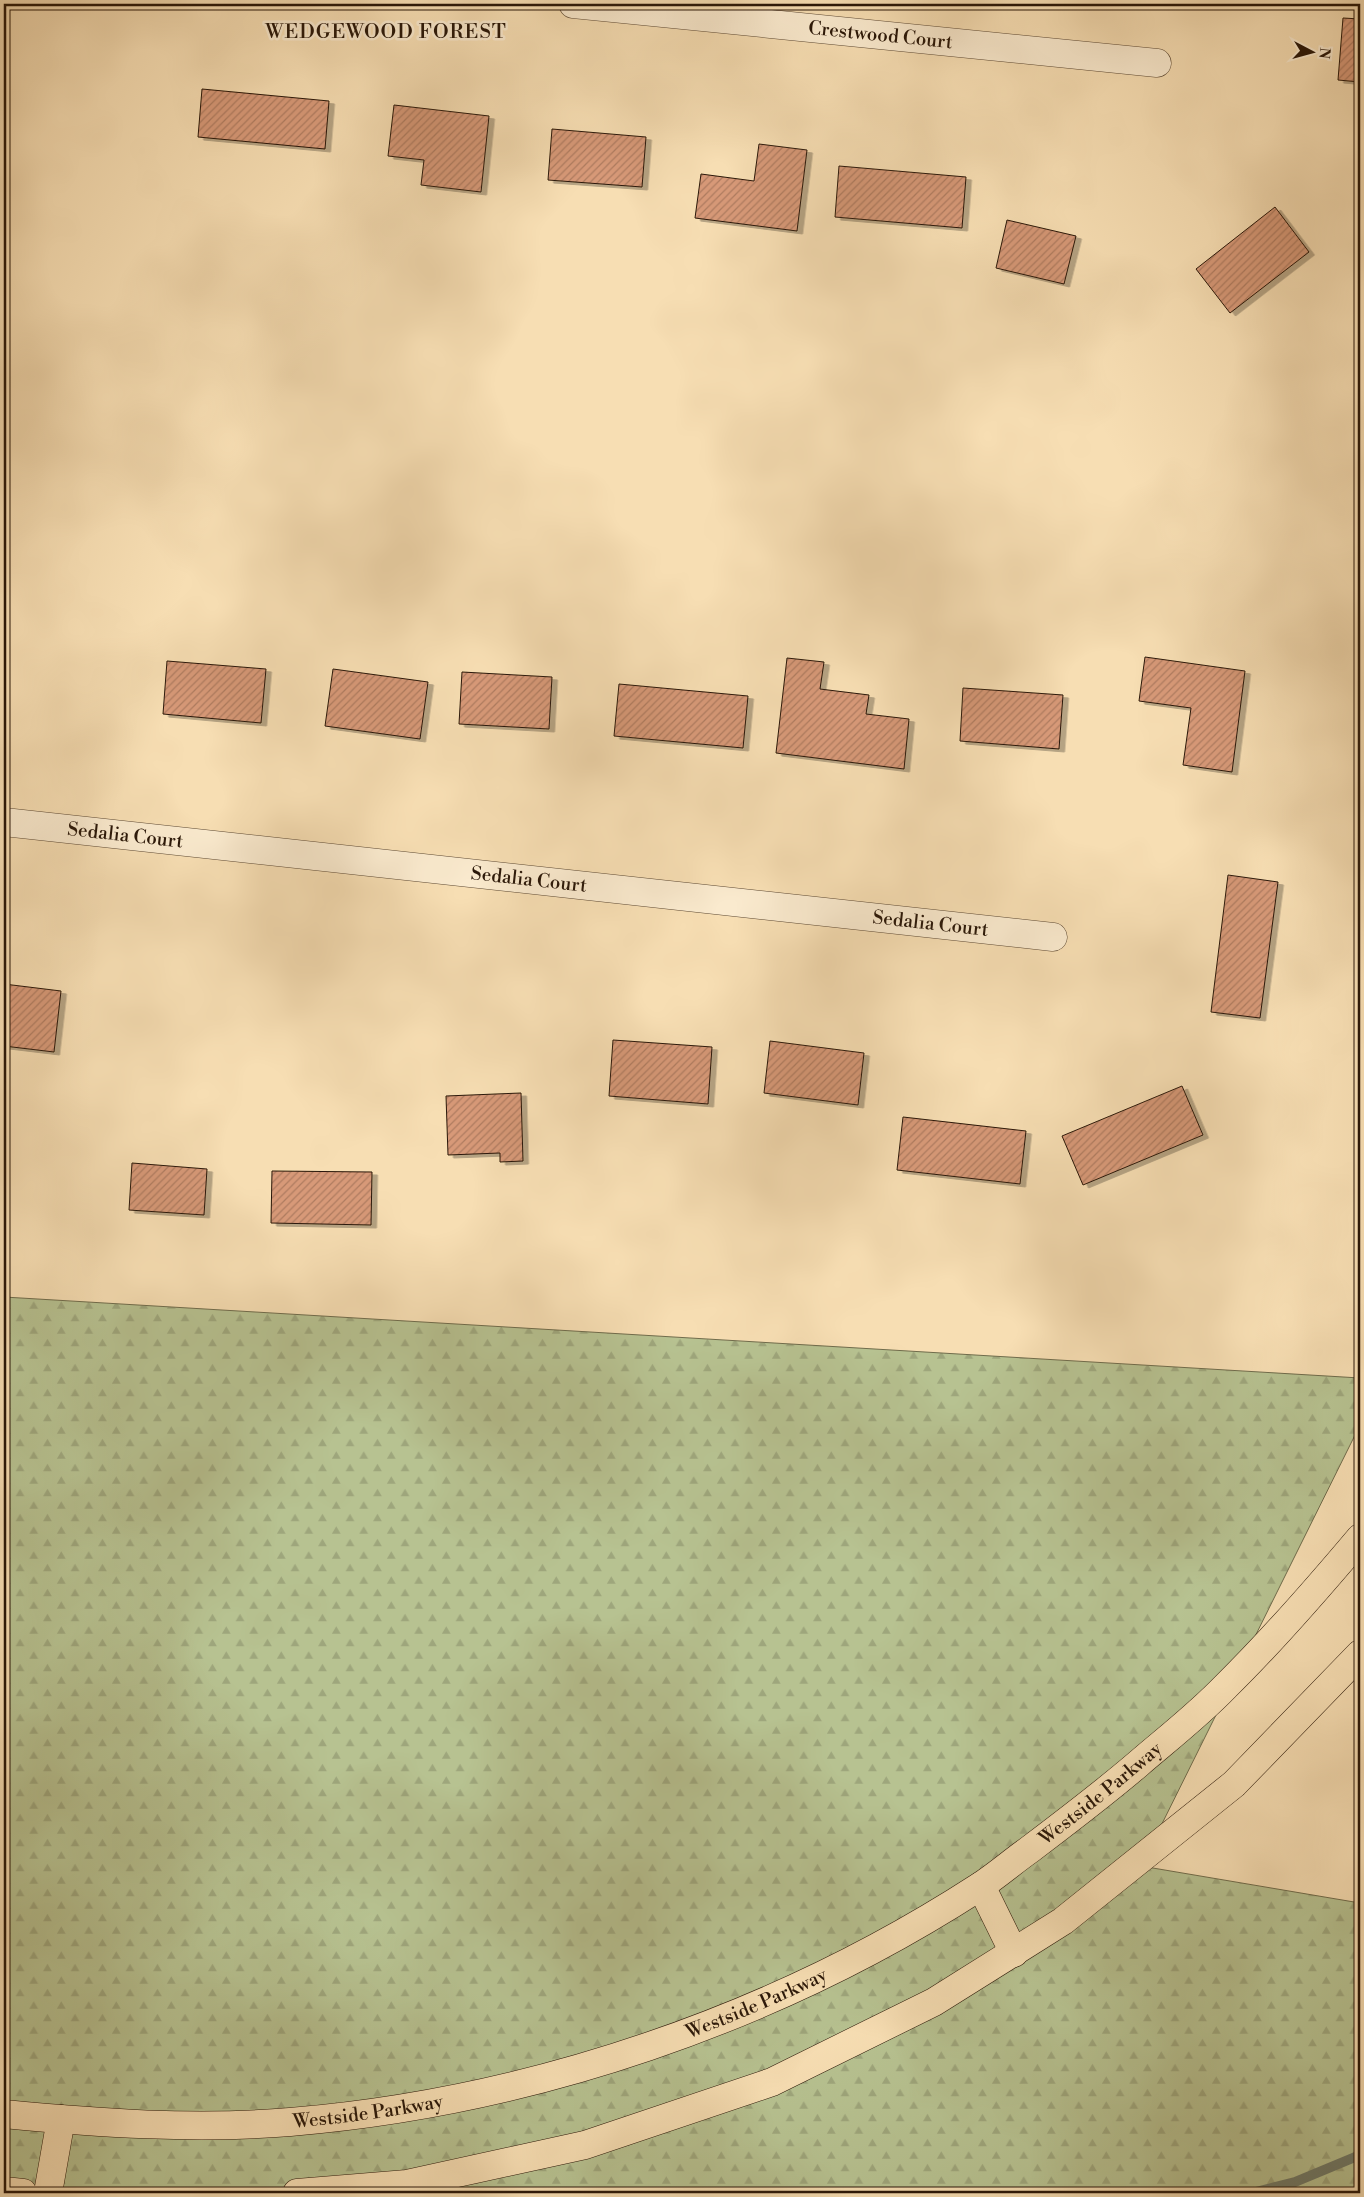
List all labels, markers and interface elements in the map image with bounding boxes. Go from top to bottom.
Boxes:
street label: Crestwood Court [807,16,954,54]
district label: WEDGEWOOD FOREST [264,20,507,45]
north arrow [1286,28,1336,78]
text: N [1314,47,1333,60]
street label: Sedalia Court [66,817,185,854]
street label: Sedalia Court [470,861,588,898]
street label: Sedalia Court [871,905,990,942]
street label: Westside Parkway [1033,1736,1168,1851]
street label: Westside Parkway [682,1962,832,2044]
street label: Westside Parkway [291,2089,446,2134]

